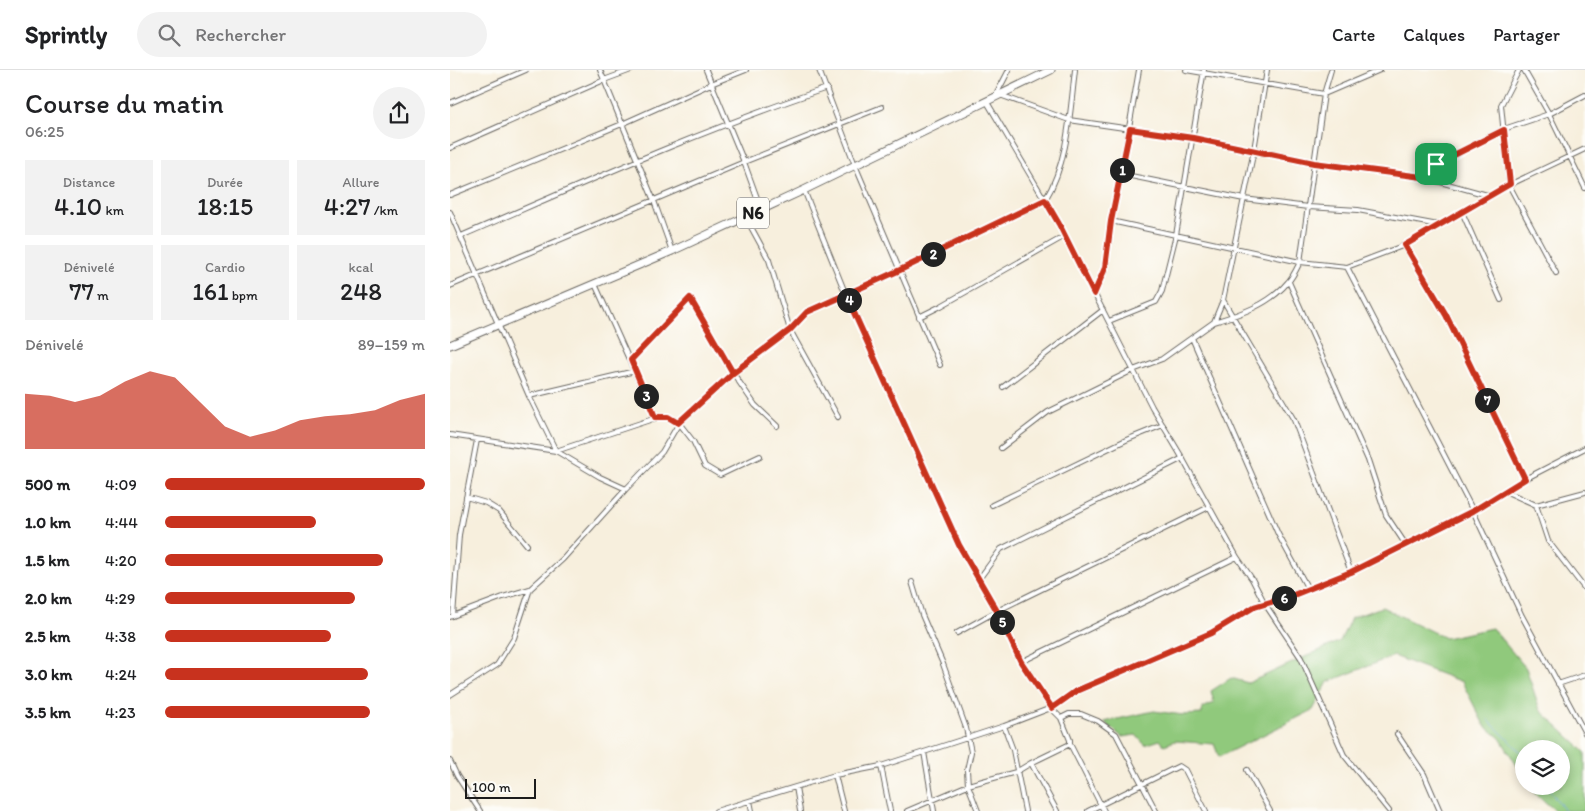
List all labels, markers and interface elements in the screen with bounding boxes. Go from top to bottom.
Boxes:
search box [137,12,487,57]
text: Sprintly [25,20,107,49]
icon: search [155,21,183,49]
text: Rechercher [195,23,286,46]
text: Carte [1332,24,1375,46]
text: Calques [1403,24,1465,46]
text: Partager [1493,24,1560,46]
text: Course du matin [25,86,224,120]
button: share [373,87,425,139]
text: 06:25 [25,122,64,141]
pin [1415,143,1457,185]
icon: arrive [1422,150,1450,178]
pin: 1 [1110,158,1134,182]
text: 1 [1119,162,1126,179]
text: Distance [63,174,115,191]
text: Durée [207,174,243,191]
text: Allure [343,174,379,191]
text: 4.10 [54,191,102,221]
text: 18:15 [197,191,253,221]
text: 4:27 [324,191,371,221]
road number: N6 [737,198,769,228]
text: km [102,202,124,219]
text: /km [371,202,398,219]
pin: 2 [920,242,946,266]
text: 2 [930,246,937,263]
text: Dénivelé [63,259,115,276]
text: Cardio [205,259,245,276]
text: kcal [349,259,373,276]
text: 77 [69,276,94,306]
text: 161 [192,276,229,306]
text: 248 [340,276,382,306]
text: m [94,287,109,304]
text: bpm [229,287,258,304]
pin: 4 [836,288,862,312]
text: 4 [845,292,854,309]
text: Dénivelé [25,335,84,354]
text: 89–159 m [358,335,425,354]
pin: 3 [634,384,658,408]
text: 3 [643,388,650,405]
pin: 7 [1474,388,1500,412]
text: 7 [1484,392,1491,409]
text: 500 m [25,475,70,494]
text: 4:09 [105,475,137,494]
text: 1.0 km [25,513,71,532]
text: 4:44 [105,513,138,532]
text: 1.5 km [25,551,70,570]
text: 4:20 [105,551,137,570]
pin: 6 [1272,586,1296,610]
text: 2.0 km [25,589,72,608]
text: 4:29 [105,589,135,608]
text: 6 [1281,590,1288,607]
pin: 5 [990,610,1014,634]
text: 5 [999,614,1006,631]
text: 2.5 km [25,627,71,646]
text: 4:38 [105,627,136,646]
text: 3.0 km [25,665,72,684]
text: 4:24 [105,665,137,684]
text: 3.5 km [25,703,71,722]
text: 4:23 [105,703,136,722]
map controls [1515,740,1570,795]
button: layers [1515,740,1570,795]
scale bar [465,776,536,799]
text: 100 m [472,779,511,796]

